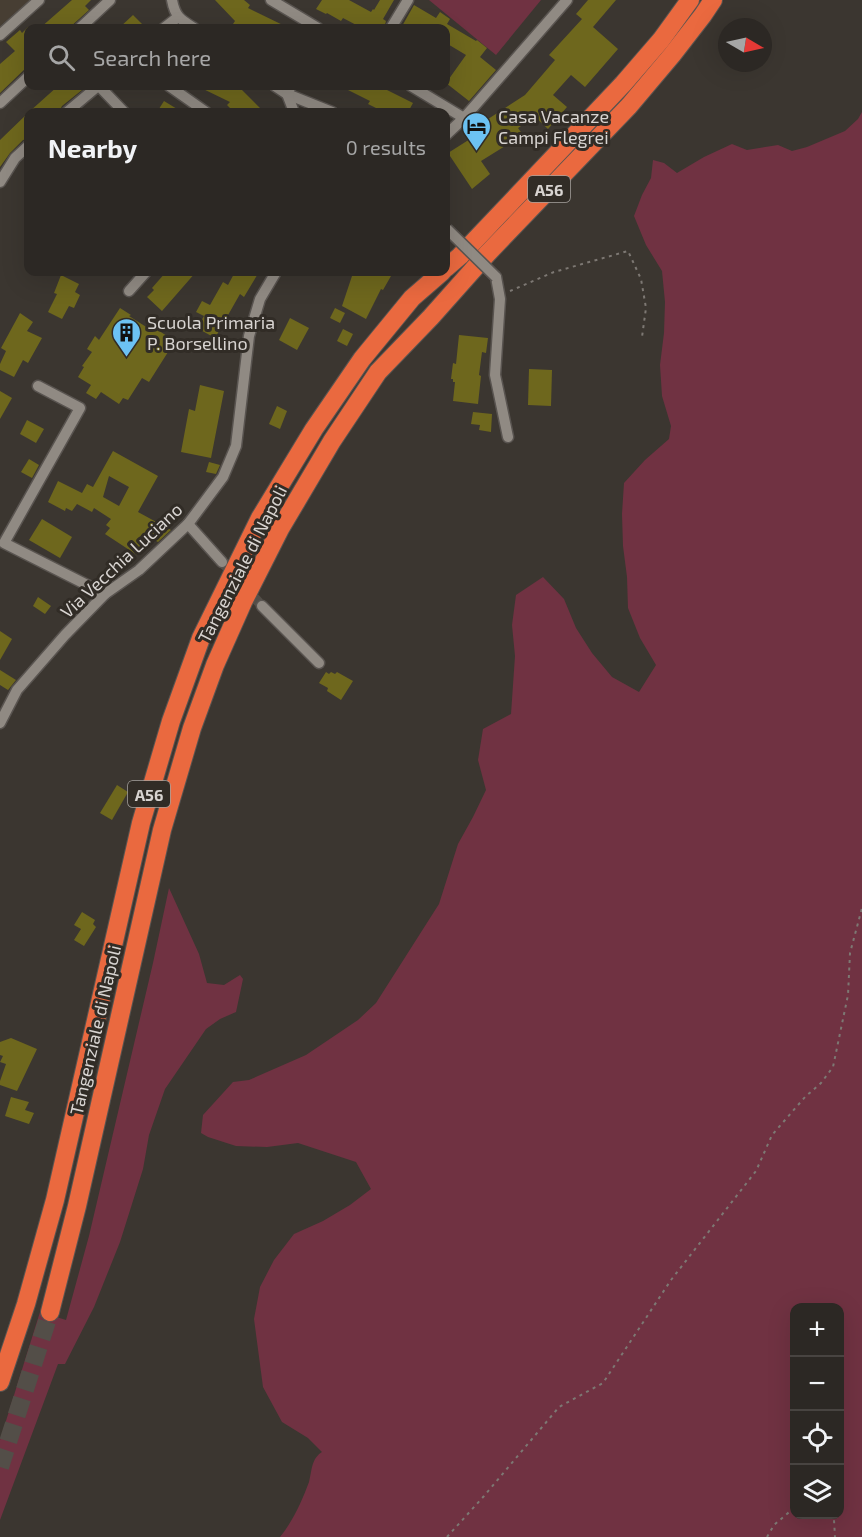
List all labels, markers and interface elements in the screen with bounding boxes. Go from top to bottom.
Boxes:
north arrow [718,18,772,72]
search box [24,24,450,90]
icon: search [45,41,78,74]
text: Search here [93,44,211,70]
place label: Casa Vacanze Campi Flegrei [498,105,609,148]
hotel icon: Casa Vacanze Campi Flegrei [461,110,493,152]
text: Nearby [48,132,137,163]
text: 0 results [346,135,426,159]
road number: A56 [528,176,570,202]
place label: Scuola Primaria P. Borsellino [147,311,275,354]
building icon: Scuola Primaria P. Borsellino [110,316,142,358]
street label: Tangenziale di Napoli [193,482,291,646]
street label: Via Vecchia Luciano [56,498,186,622]
road number: A56 [128,781,170,807]
street label: Tangenziale di Napoli [65,943,125,1117]
map controls [790,1303,844,1519]
button: + [790,1303,844,1357]
button: − [790,1357,844,1411]
button: locate [790,1411,844,1465]
button: layers [790,1465,844,1519]

